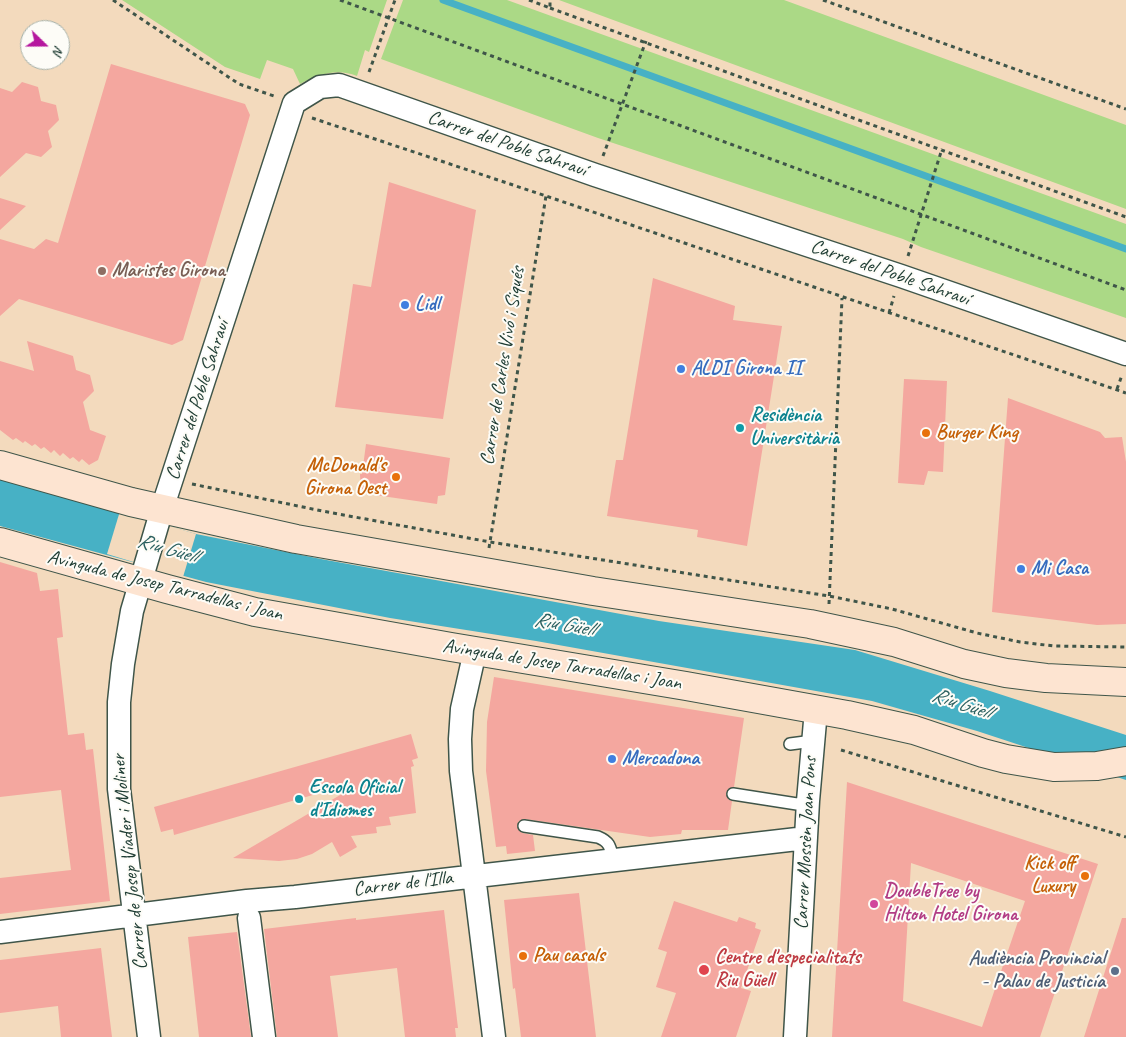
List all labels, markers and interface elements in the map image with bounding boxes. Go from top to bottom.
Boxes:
north arrow [20,20,70,70]
text: N [49,43,68,58]
street label: Carrer del Poble Sahrauí [424,106,590,182]
street label: Carrer del Poble Sahrauí [807,235,973,311]
place label: Maristes Girona [112,259,225,283]
marker: Maristes Girona [96,265,108,277]
street label: Carrer de Carles Vivó i Siqués [475,265,531,467]
place label: Lidl [415,293,439,317]
marker: Lidl [399,299,411,311]
street label: Carrer del Poble Sahrauí [161,317,235,483]
place label: ALDI Girona II [691,357,802,381]
marker: ALDI Girona II [675,363,687,375]
place label: Residència Universitària [750,404,839,451]
place label: Burger King [936,421,1018,445]
marker: Residència Universitària [734,422,746,434]
marker: Burger King [920,427,932,439]
place label: McDonald's Girona Oest [305,454,386,501]
marker: McDonald's Girona Oest [390,471,402,483]
water label: Riu Güell [135,529,199,569]
street label: Avinguda de Josep Tarradellas i Joan [45,545,285,627]
place label: Mi Casa [1031,557,1088,581]
marker: Mi Casa [1015,563,1027,575]
water label: Riu Güell [532,607,596,643]
street label: Avinguda de Josep Tarradellas i Joan [441,634,683,696]
water label: Riu Güell [928,683,994,725]
place label: Mercadona [622,747,699,771]
street label: Carrer de Josep Viader i Moliner [107,753,153,971]
marker: Mercadona [606,753,618,765]
street label: Carrer Mossèn Joan Pons [789,756,823,930]
place label: Escola Oficial d'Idiomes [309,776,400,823]
marker: Escola Oficial d'Idiomes [293,793,305,805]
place label: Kick off Luxury [1024,852,1075,899]
street label: Carrer de l'Illa [352,866,454,902]
marker: Kick off Luxury [1079,870,1091,882]
place label: DoubleTree by Hilton Hotel Girona [884,880,1017,927]
marker: DoubleTree by Hilton Hotel Girona [868,898,880,910]
place label: Pau casals [533,944,605,968]
place label: Centre d'especialitats Riu Güell [715,946,861,993]
place label: Audiència Provincial - Palau de Justicía [969,947,1105,994]
marker: Pau casals [517,950,529,962]
marker: Centre d'especialitats Riu Güell [697,963,711,977]
marker: Audiència Provincial - Palau de Justicía [1109,965,1121,977]

